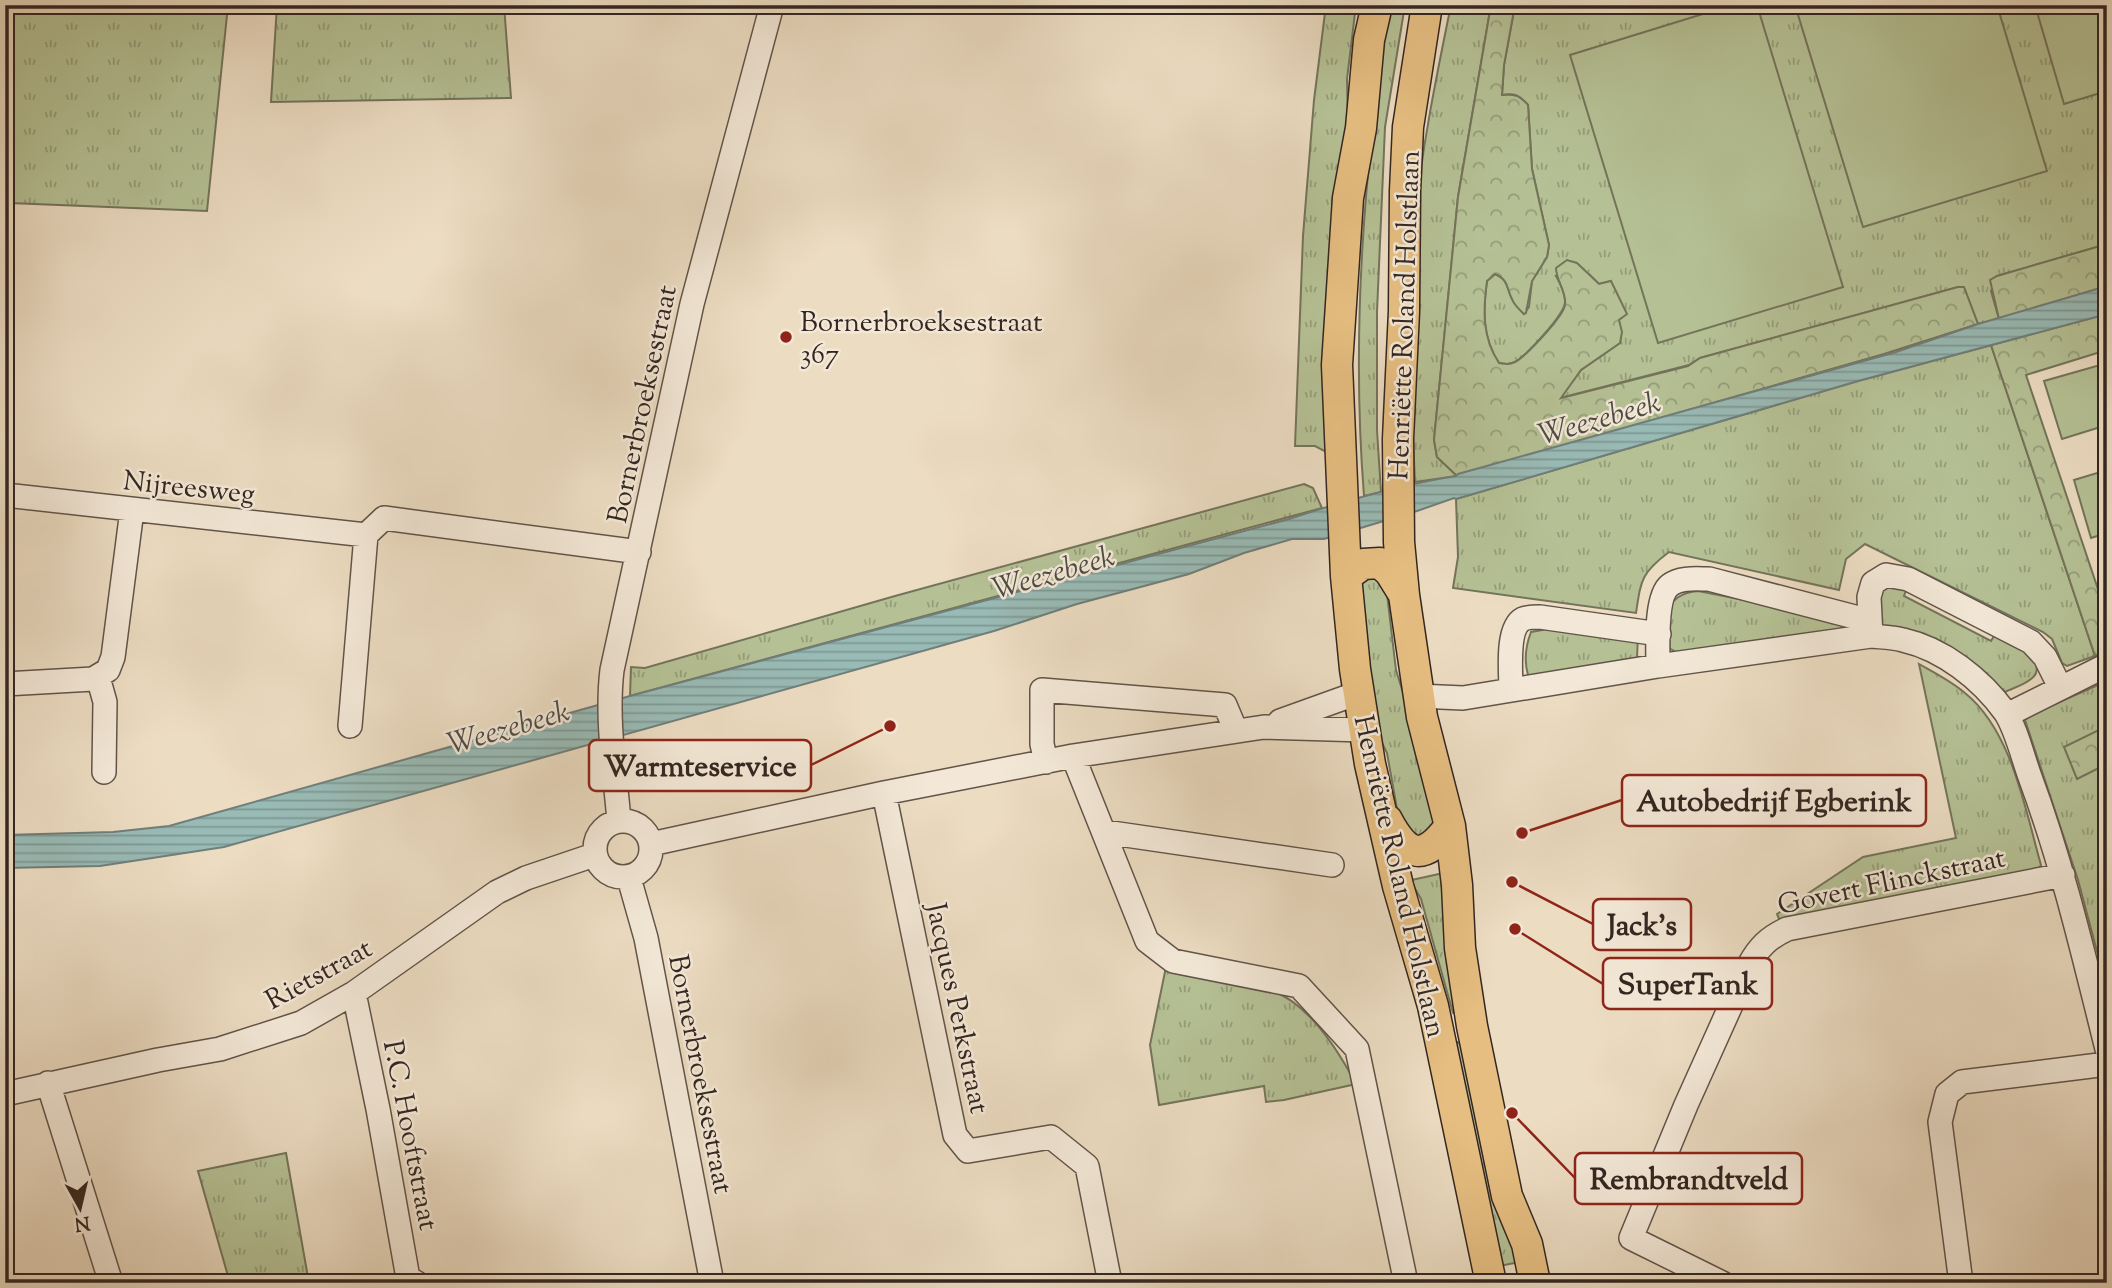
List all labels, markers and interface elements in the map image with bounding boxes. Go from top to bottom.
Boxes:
street label: Henriëtte Roland Holstlaan [1380,150,1432,481]
street label: Bornerbroeksestraat [599,281,689,527]
place label: Bornerbroeksestraat 367 [800,304,1043,376]
marker: Bornerbroeksestraat 367 [778,329,794,345]
water label: Weezebeek [1534,382,1666,458]
street label: Nijreesweg [121,462,257,516]
water label: Weezebeek [988,536,1120,612]
water label: Weezebeek [443,691,575,767]
street label: Henriëtte Roland Holstlaan [1341,711,1455,1042]
callout: Warmteservice [589,740,811,791]
text: Warmteservice [603,747,797,790]
callout: Autobedrijf Egberink [1622,775,1926,826]
text: Autobedrijf Egberink [1636,782,1912,825]
street label: Govert Flinckstraat [1774,839,2010,927]
street label: Jacques Perkstraat [914,898,998,1118]
callout: Jack's [1593,899,1691,950]
text: Jack's [1605,906,1677,949]
street label: Rietstraat [259,930,381,1021]
street label: Bornerbroeksestraat [656,952,742,1198]
callout: SuperTank [1603,958,1772,1009]
text: SuperTank [1618,965,1759,1008]
street label: P.C. Hooftstraat [371,1037,447,1234]
callout: Rembrandtveld [1575,1153,1802,1204]
text: Rembrandtveld [1590,1160,1788,1203]
north arrow [46,1172,116,1242]
text: N [73,1208,91,1237]

